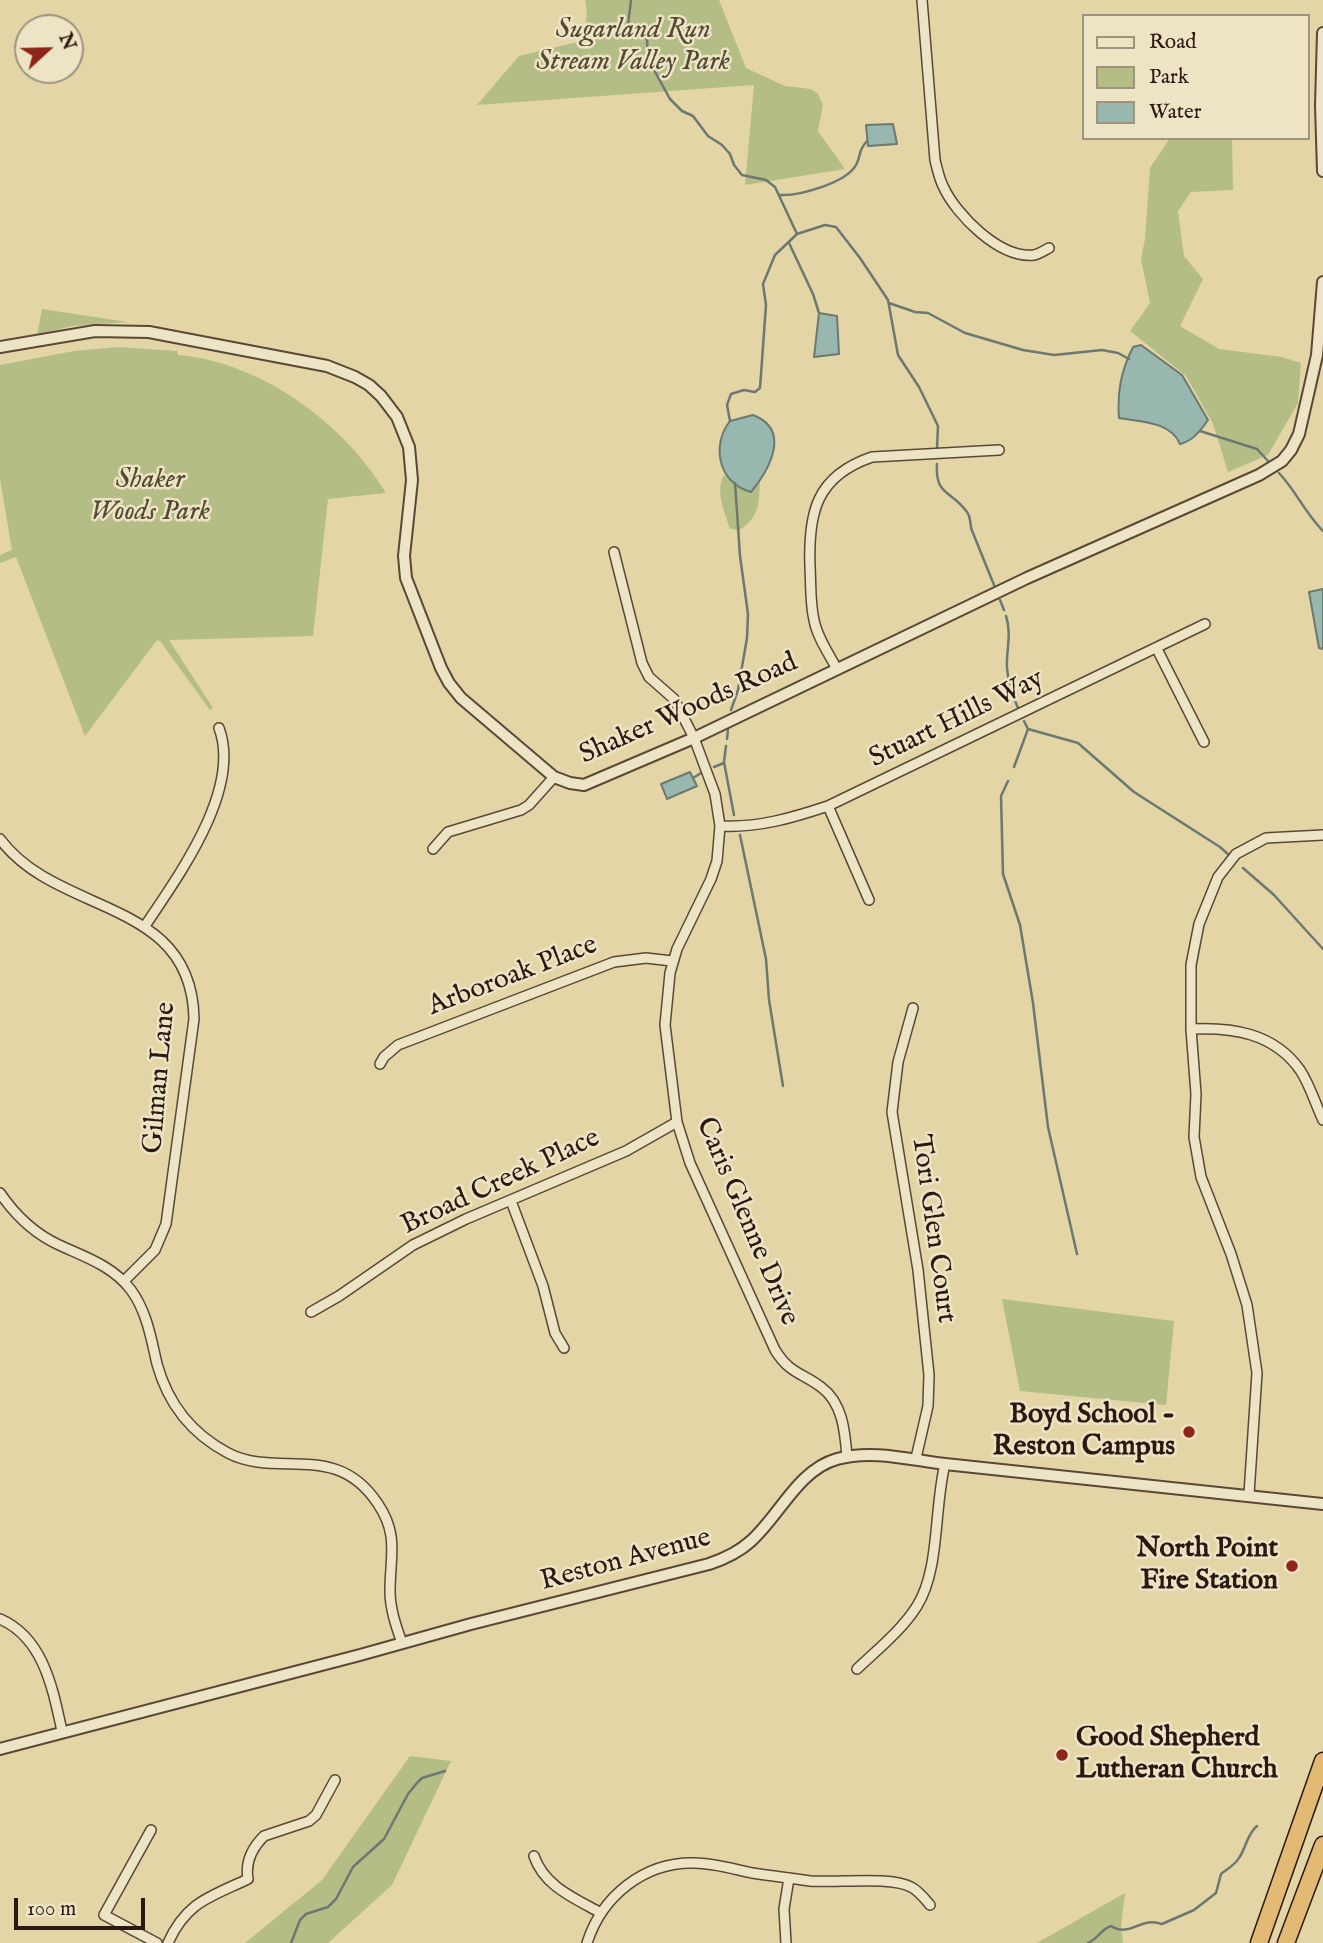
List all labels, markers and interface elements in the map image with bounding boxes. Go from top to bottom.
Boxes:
north arrow [14,14,84,84]
park label: Sugarland Run Stream Valley Park [536,14,730,80]
legend [1082,14,1309,140]
text: Road [1149,29,1196,56]
text: N [52,30,81,54]
text: Park [1149,64,1189,91]
text: Water [1149,99,1201,126]
park label: Shaker Woods Park [90,464,210,530]
street label: Shaker Woods Road [575,647,803,773]
street label: Stuart Hills Way [864,663,1050,777]
street label: Arboroak Place [424,929,602,1025]
street label: Gilman Lane [138,1001,184,1155]
street label: Caris Glenne Drive [687,1113,805,1331]
street label: Broad Creek Place [397,1122,605,1244]
street label: Tori Glen Court [902,1133,962,1325]
place label: Boyd School - Reston Campus [992,1399,1175,1465]
marker: Boyd School - Reston Campus [1181,1424,1197,1440]
street label: Reston Avenue [537,1522,715,1600]
place label: North Point Fire Station [1136,1533,1278,1599]
marker: North Point Fire Station [1284,1558,1300,1574]
place label: Good Shepherd Lutheran Church [1076,1722,1278,1788]
marker: Good Shepherd Lutheran Church [1054,1747,1070,1763]
scale bar [18,1884,149,1928]
text: 100 m [27,1896,76,1923]

